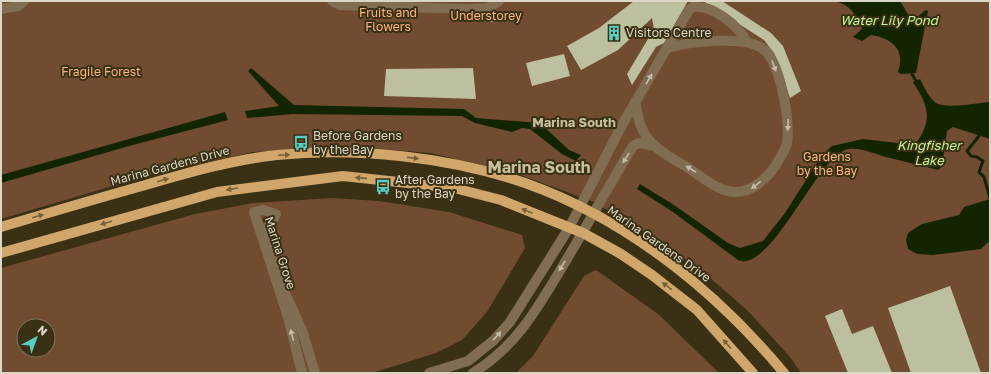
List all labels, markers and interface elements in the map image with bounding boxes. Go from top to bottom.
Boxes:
park label: Fruits and Flowers [359,5,417,34]
park label: Understorey [450,8,522,23]
water label: Water Lily Pond [840,12,940,28]
building icon: Visitors Centre [605,24,623,42]
place label: Visitors Centre [626,25,712,40]
one-way arrow [772,61,778,73]
park label: Fragile Forest [61,64,141,79]
one-way arrow [645,73,652,85]
district label: Marina South [532,114,616,130]
one-way arrow [785,119,791,132]
place label: Before Gardens by the Bay [313,128,402,157]
bus stop icon: Before Gardens by the Bay [292,134,310,152]
water label: Kingfisher Lake [897,137,963,168]
street label: Marina Gardens Drive [109,142,231,189]
park label: Gardens by the Bay [797,149,857,178]
one-way arrow [278,152,291,158]
one-way arrow [622,152,630,163]
one-way arrow [407,155,419,161]
district label: Marina South [487,157,591,177]
one-way arrow [685,166,697,173]
place label: After Gardens by the Bay [395,172,475,201]
one-way arrow [355,175,367,182]
one-way arrow [158,177,170,183]
bus stop icon: After Gardens by the Bay [374,178,392,196]
one-way arrow [750,181,761,189]
one-way arrow [225,186,238,192]
street label: Marina Gardens Drive [605,202,714,285]
one-way arrow [520,207,532,213]
one-way arrow [33,213,45,219]
street label: Marina Grove [262,215,299,291]
one-way arrow [100,220,112,226]
one-way arrow [559,260,566,272]
one-way arrow [661,281,672,290]
north arrow [16,318,56,358]
text: N [35,322,50,338]
one-way arrow [289,329,295,341]
one-way arrow [493,331,502,341]
one-way arrow [723,339,732,348]

